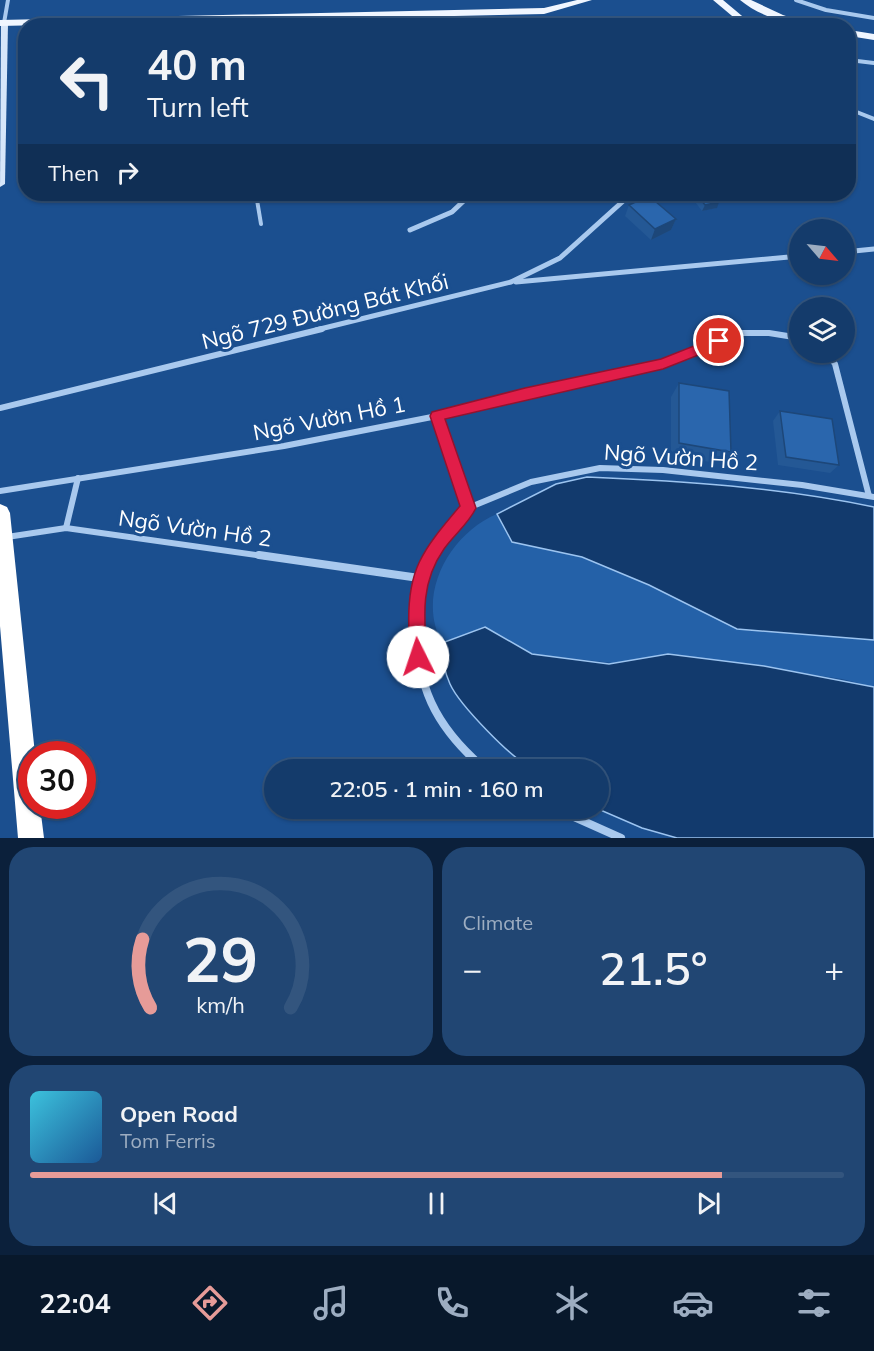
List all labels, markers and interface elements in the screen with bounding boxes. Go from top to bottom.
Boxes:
text: 40 m [147,38,247,91]
icon: left [48,42,126,120]
text: Turn left [147,90,249,124]
icon: right [111,156,144,189]
text: Then [48,159,99,187]
north arrow [789,219,855,285]
map controls [789,219,855,363]
street label: Ngõ 729 Đường Bát Khối [199,267,451,355]
button: layers [789,297,855,363]
pin [693,315,744,366]
icon: arrive [702,324,735,357]
street label: Ngõ Vườn Hồ 1 [250,390,408,446]
street label: Ngõ Vườn Hồ 2 [603,438,759,476]
street label: Ngõ Vườn Hồ 2 [117,503,273,553]
position arrow [386,625,450,689]
speed limit sign: 30 [18,741,96,819]
text: 22:05 · 1 min · 160 m [329,775,544,803]
text: Climate [463,910,533,935]
text: 29 [183,919,258,998]
text: 21.5° [599,940,708,996]
text: − [463,948,482,989]
text: + [824,948,844,989]
text: km/h [196,992,245,1019]
text: Open Road [120,1100,238,1128]
text: Tom Ferris [120,1128,216,1153]
icon: previous [149,1187,182,1220]
icon: pause [420,1187,453,1220]
icon: next [692,1187,725,1220]
icon: directions [189,1282,231,1324]
icon: music [310,1282,352,1324]
icon: phone [431,1282,473,1324]
icon: climate [551,1282,593,1324]
icon: car [672,1282,714,1324]
icon: filters [793,1282,835,1324]
text: 22:04 [39,1286,111,1320]

